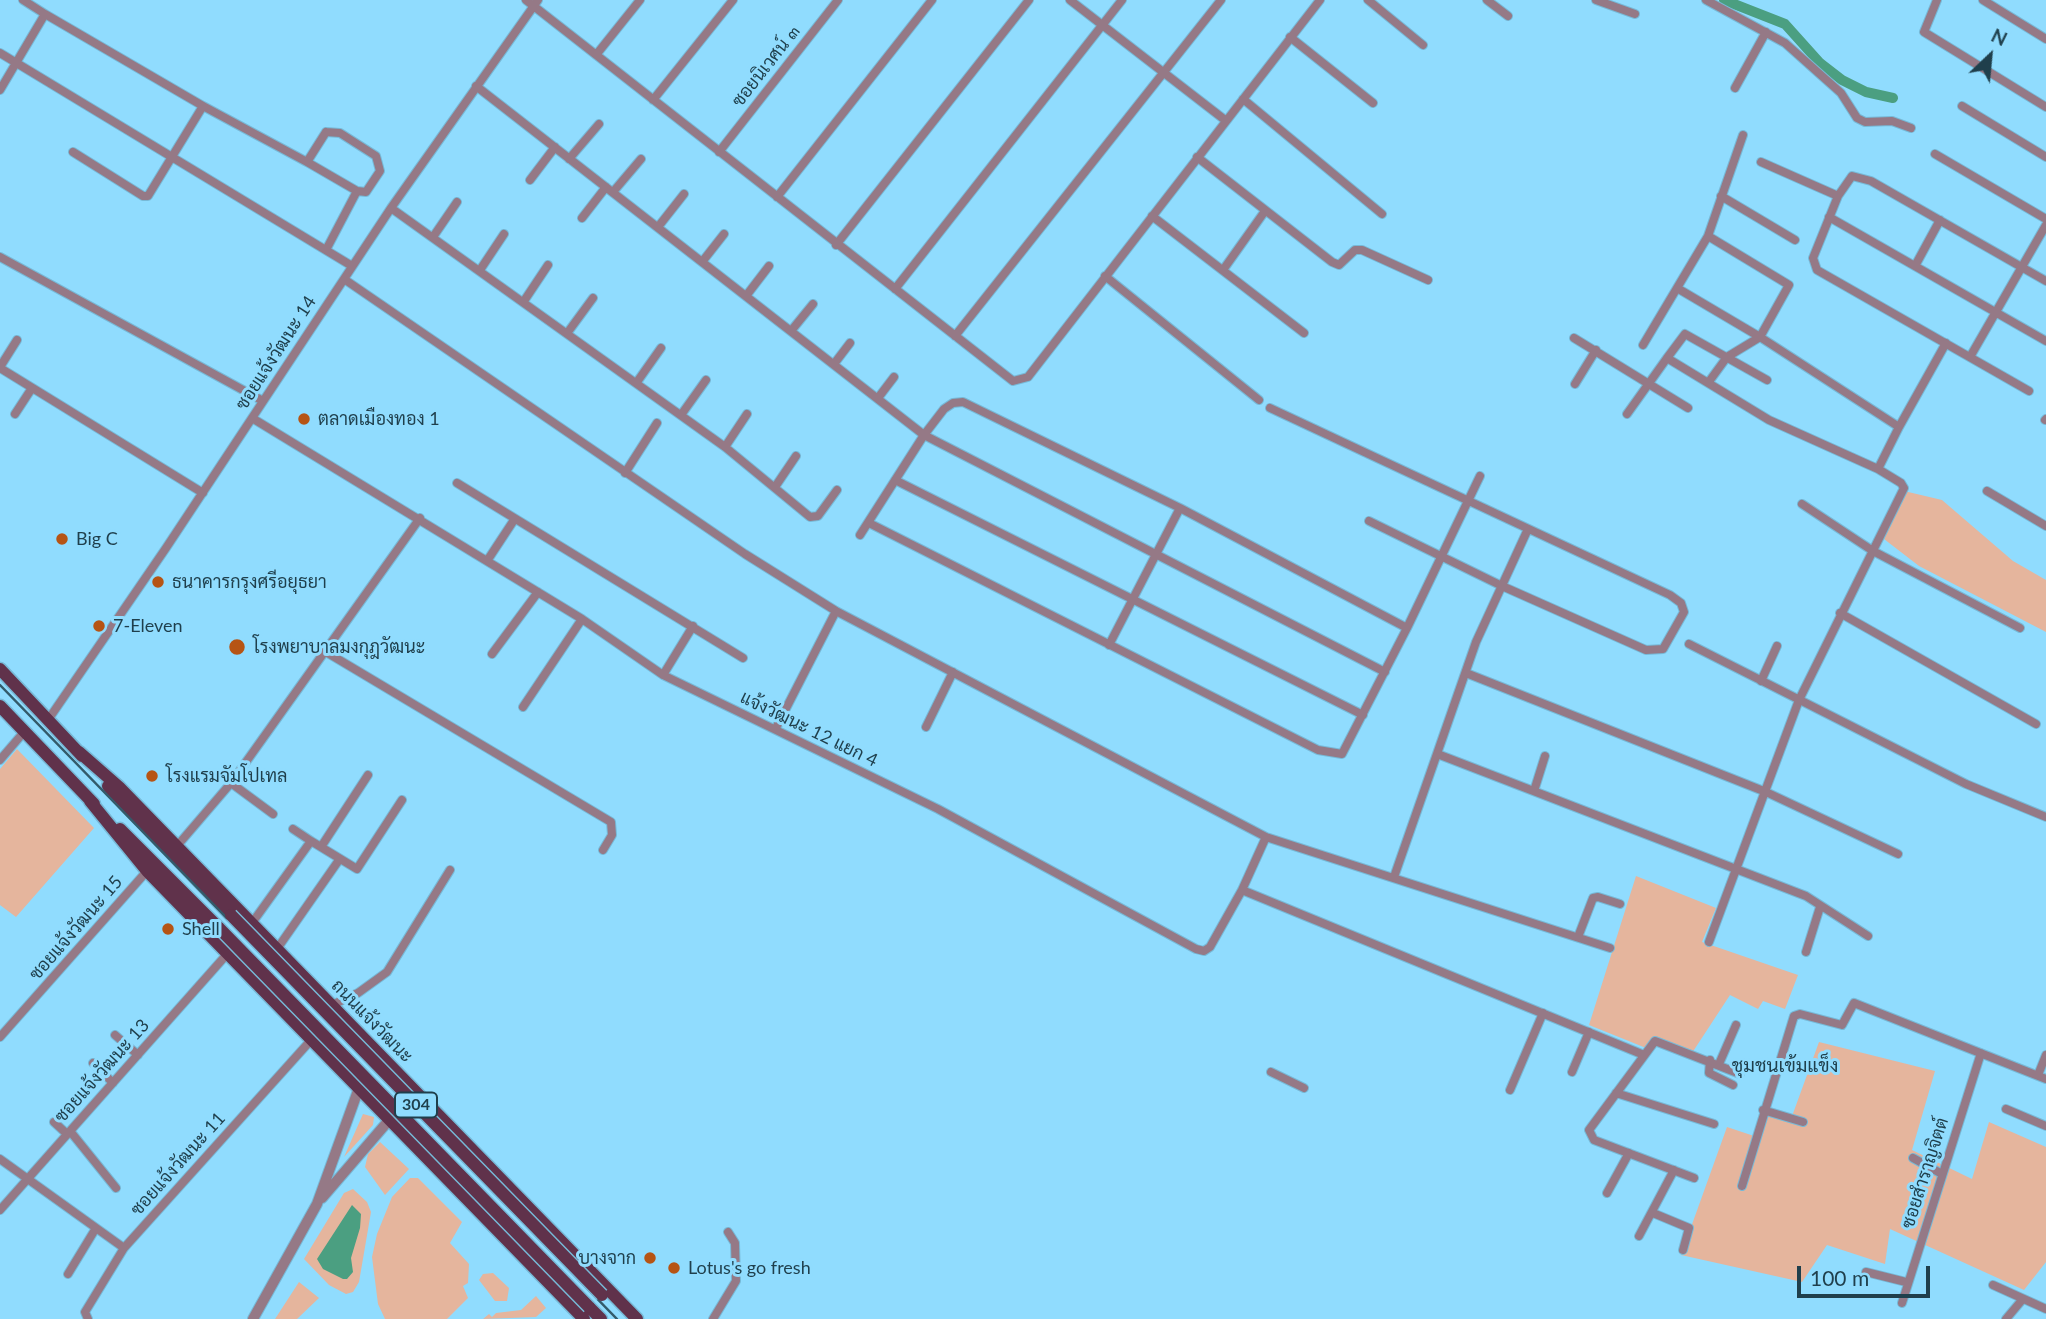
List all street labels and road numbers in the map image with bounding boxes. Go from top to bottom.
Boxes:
street label: ซอยนิเวศน์ ๓ [727,21,805,111]
street label: ซอยแจ้งวัฒนะ 14 [231,292,321,414]
street label: แจ้งวัฒนะ 12 แยก 4 [737,686,881,772]
street label: ซอยแจ้งวัฒนะ 15 [25,871,127,985]
street label: ถนนแจ้งวัฒนะ [327,975,417,1067]
street label: ซอยแจ้งวัฒนะ 13 [50,1015,154,1127]
road number: 304 [395,1092,437,1118]
street label: ซอยแจ้งวัฒนะ 11 [126,1108,230,1220]
street label: ซอยสำราญจิตต์ [1897,1115,1953,1231]

